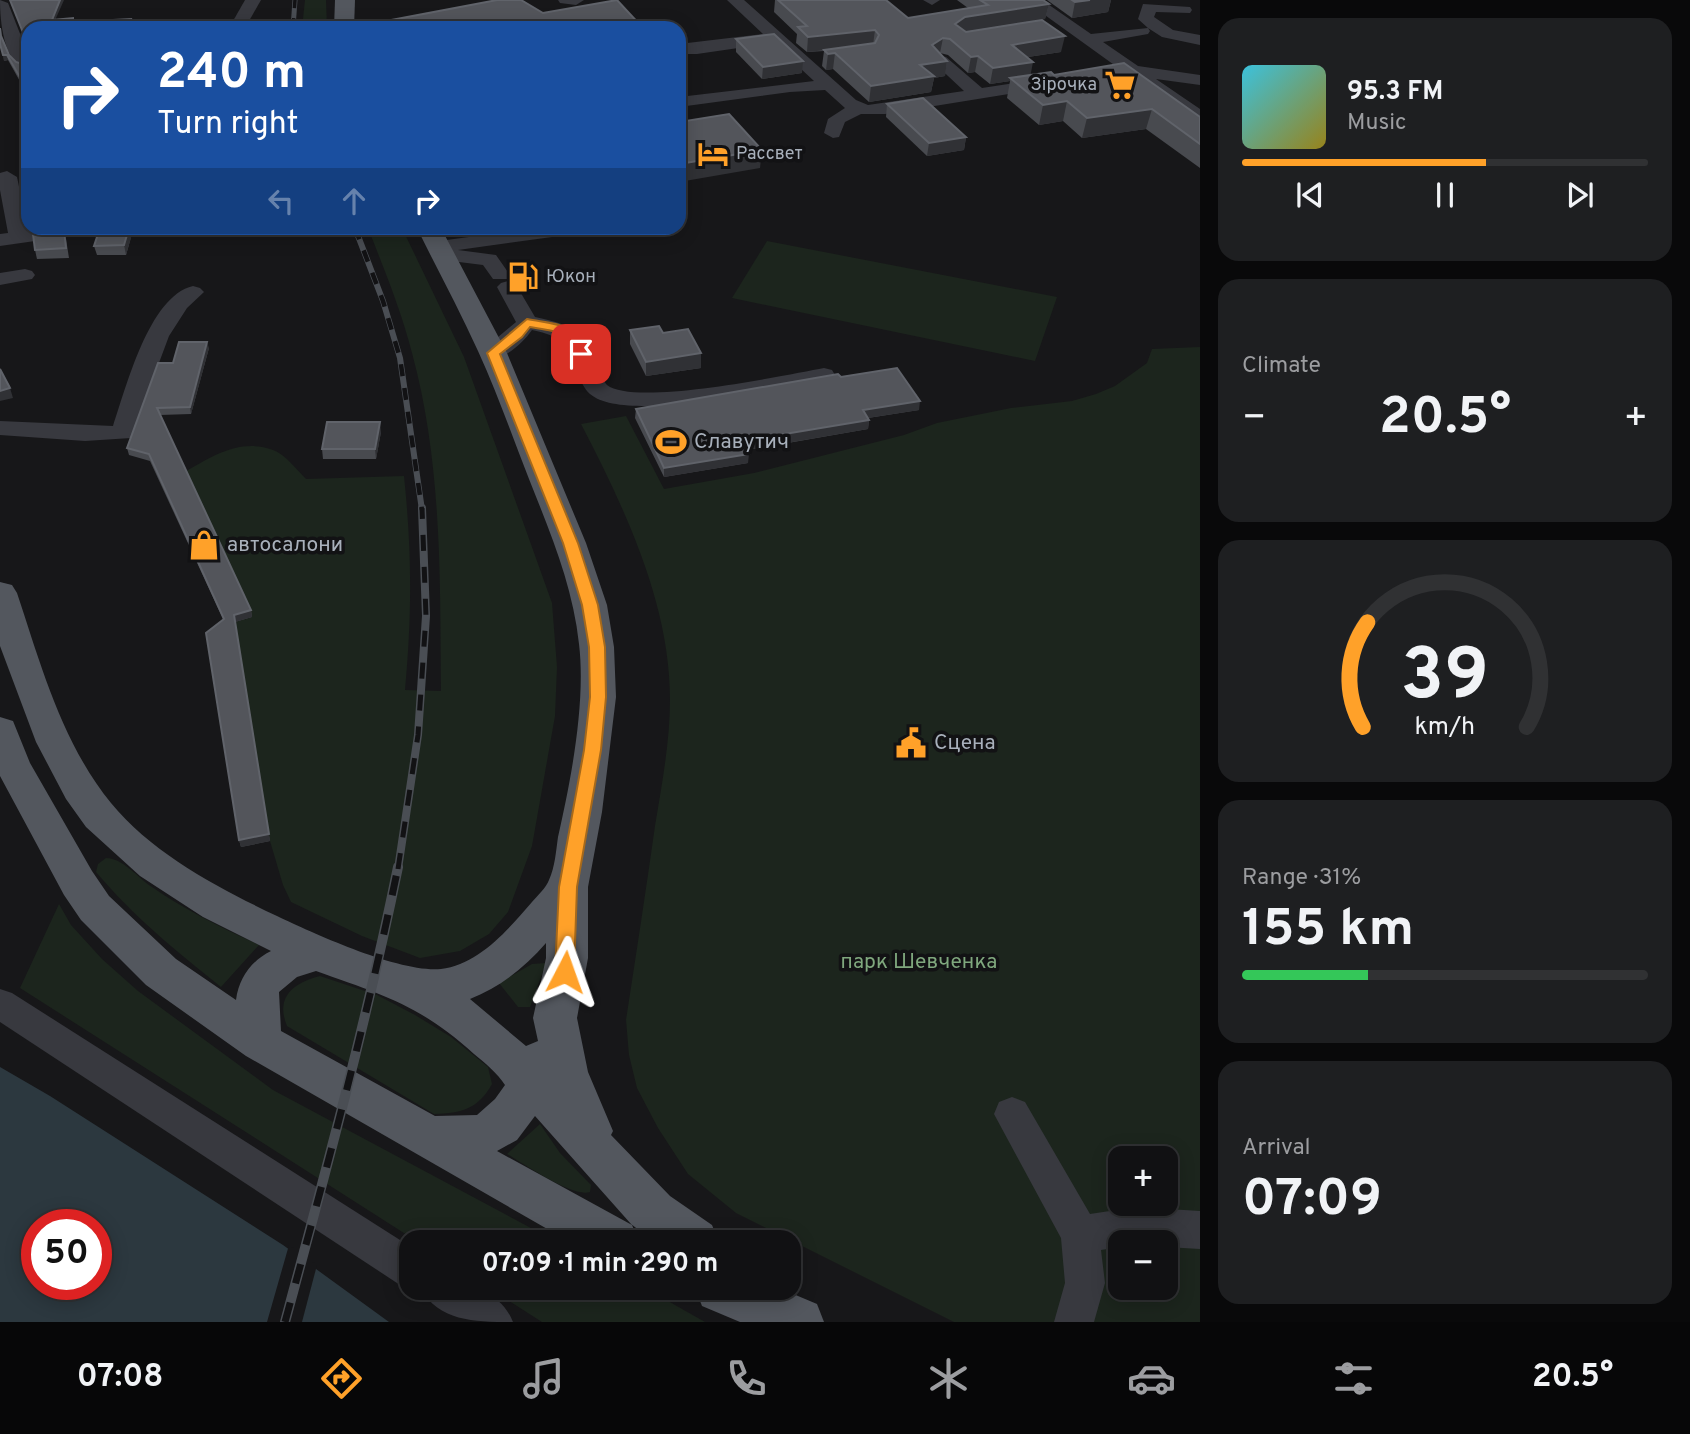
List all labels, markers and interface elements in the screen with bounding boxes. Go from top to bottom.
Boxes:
text: 240 m [157,44,306,106]
icon: right [42,49,133,140]
supermarket icon: Зірочка [1103,68,1137,102]
place label: Зірочка [1031,74,1097,97]
text: 95.3 FM [1347,76,1443,109]
text: Turn right [157,105,299,145]
text: Music [1347,109,1407,138]
hotel icon: Рассвет [696,137,730,171]
place label: Рассвет [736,143,803,166]
icon: previous [1291,176,1329,214]
icon: pause [1426,176,1464,214]
icon: next [1561,176,1599,214]
icon: left [262,182,300,220]
icon: ahead [335,182,373,220]
icon: right [408,182,446,220]
fuel station icon: Юкон [506,260,540,294]
place label: Юкон [546,266,596,289]
pin [551,324,611,384]
icon: arrive [562,335,600,373]
text: Climate [1242,352,1321,381]
text: 20.5° [1379,386,1511,452]
text: − [1242,395,1267,444]
text: + [1623,395,1648,444]
sports icon: Славутич [654,425,688,459]
place label: Славутич [694,429,789,456]
shop icon: автосалони [187,528,221,562]
place label: автосалони [227,532,343,559]
text: 39 [1401,633,1489,725]
text: km/h [1415,712,1475,744]
public building icon: Сцена [894,726,928,760]
place label: Сцена [934,730,996,757]
text: Range · 31% [1242,864,1361,893]
text: 155 km [1242,898,1414,964]
position arrow [528,935,602,1009]
park label: парк Шевченка [841,949,997,976]
text: Arrival [1242,1134,1311,1163]
map controls [1108,1146,1178,1300]
button: + [1108,1146,1178,1216]
text: 07:09 [1242,1168,1382,1234]
speed limit sign: 50 [21,1209,112,1300]
button: − [1108,1230,1178,1300]
text: 07:09 · 1 min · 290 m [482,1248,718,1281]
icon: directions [317,1354,366,1403]
icon: music [519,1354,568,1403]
icon: phone [722,1354,771,1403]
icon: climate [924,1354,973,1403]
icon: car [1127,1354,1176,1403]
icon: filters [1329,1354,1378,1403]
text: 07:08 [77,1358,163,1398]
text: 20.5° [1532,1358,1613,1398]

